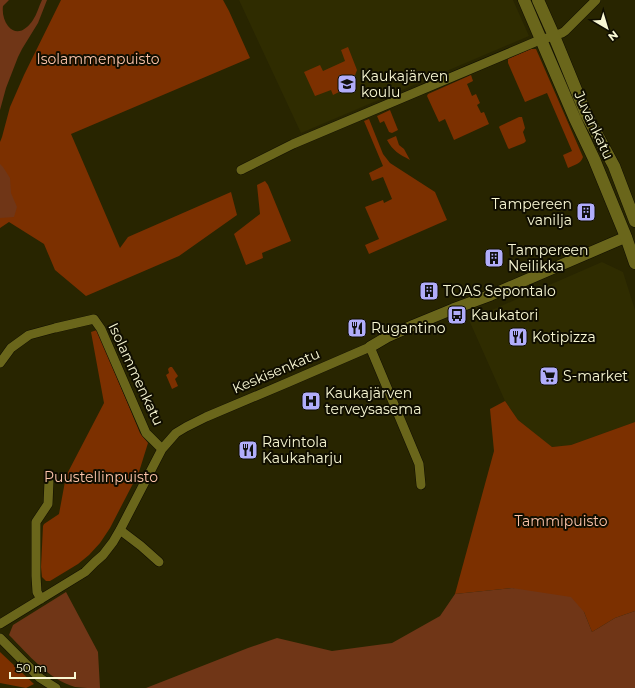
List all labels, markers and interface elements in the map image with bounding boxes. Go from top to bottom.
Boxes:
north arrow [587,8,627,48]
text: N [605,28,621,44]
park label: Isolammenpuisto [36,50,160,68]
place label: Kaukajärven koulu [361,67,448,101]
school or university icon: Kaukajärven koulu [336,73,358,95]
street label: Juvankatu [570,87,618,162]
place label: Tampereen vanilja [491,195,572,229]
building icon: Tampereen vanilja [575,201,597,223]
place label: Tampereen Neilikka [508,241,589,275]
building icon: Tampereen Neilikka [483,247,505,269]
building icon: TOAS Sepontalo [418,280,440,302]
place label: TOAS Sepontalo [443,282,556,300]
bus stop icon: Kaukatori [446,304,468,326]
place label: Kaukatori [471,306,538,324]
restaurant icon: Rugantino [346,317,368,339]
place label: Rugantino [371,319,446,337]
street label: Isolammenkatu [104,320,168,428]
restaurant icon: Kotipizza [507,326,529,348]
place label: Kotipizza [532,328,596,346]
street label: Keskisenkatu [230,344,322,398]
supermarket icon: S-market [538,365,560,387]
place label: S-market [563,367,628,385]
place label: Kaukajärven terveysasema [325,384,421,418]
hospital icon: Kaukajärven terveysasema [300,390,322,412]
place label: Ravintola Kaukaharju [262,433,343,467]
restaurant icon: Ravintola Kaukaharju [237,439,259,461]
park label: Puustellinpuisto [44,468,158,486]
park label: Tammipuisto [514,512,608,530]
scale bar [10,654,75,680]
text: 50 m [16,660,47,675]

